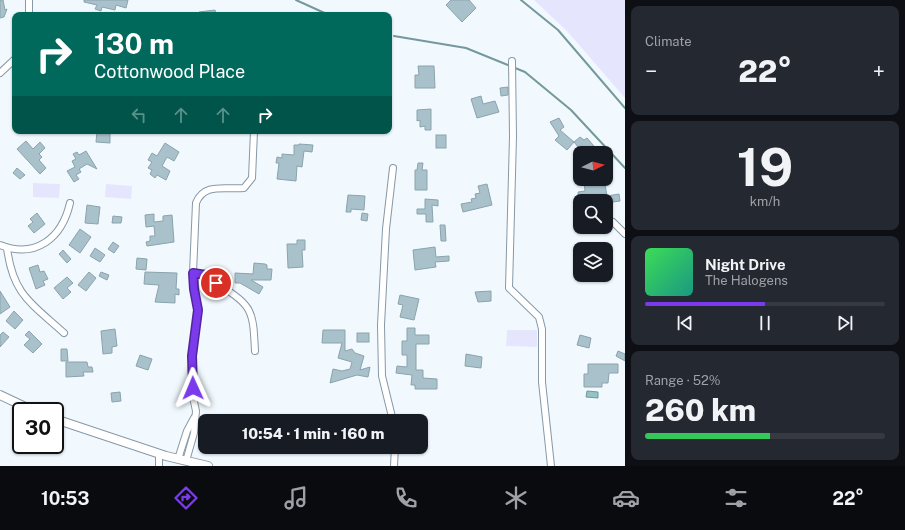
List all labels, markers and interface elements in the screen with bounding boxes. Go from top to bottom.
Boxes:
text: 130 m [94,27,174,60]
icon: right [28,28,80,80]
text: Climate [645,34,692,49]
text: 22° [738,53,792,89]
text: − [645,58,657,84]
text: + [873,58,885,84]
text: Cottonwood Place [94,61,245,82]
icon: left [128,104,150,126]
icon: ahead [170,104,192,126]
icon: ahead [212,104,234,126]
icon: right [254,104,276,126]
text: 19 [737,137,793,198]
north arrow [573,146,613,186]
map controls [573,146,613,282]
button: search [573,194,613,234]
text: km/h [750,194,780,209]
button: layers [573,242,613,282]
text: Night Drive [705,256,786,273]
pin [199,266,233,300]
icon: arrive [205,272,227,294]
text: The Halogens [705,273,788,288]
icon: previous [674,312,696,334]
icon: pause [754,312,776,334]
icon: next [834,312,856,334]
position arrow [172,367,214,409]
text: Range · 52% [645,373,721,388]
text: 260 km [645,392,756,428]
speed limit sign: 30 [12,402,64,454]
text: 10:54 · 1 min · 160 m [242,425,384,442]
icon: directions [172,484,200,512]
icon: music [282,484,310,512]
icon: phone [392,484,420,512]
icon: climate [502,484,530,512]
icon: car [612,484,640,512]
icon: filters [722,484,750,512]
text: 10:53 [41,488,89,509]
text: 22° [832,488,864,509]

